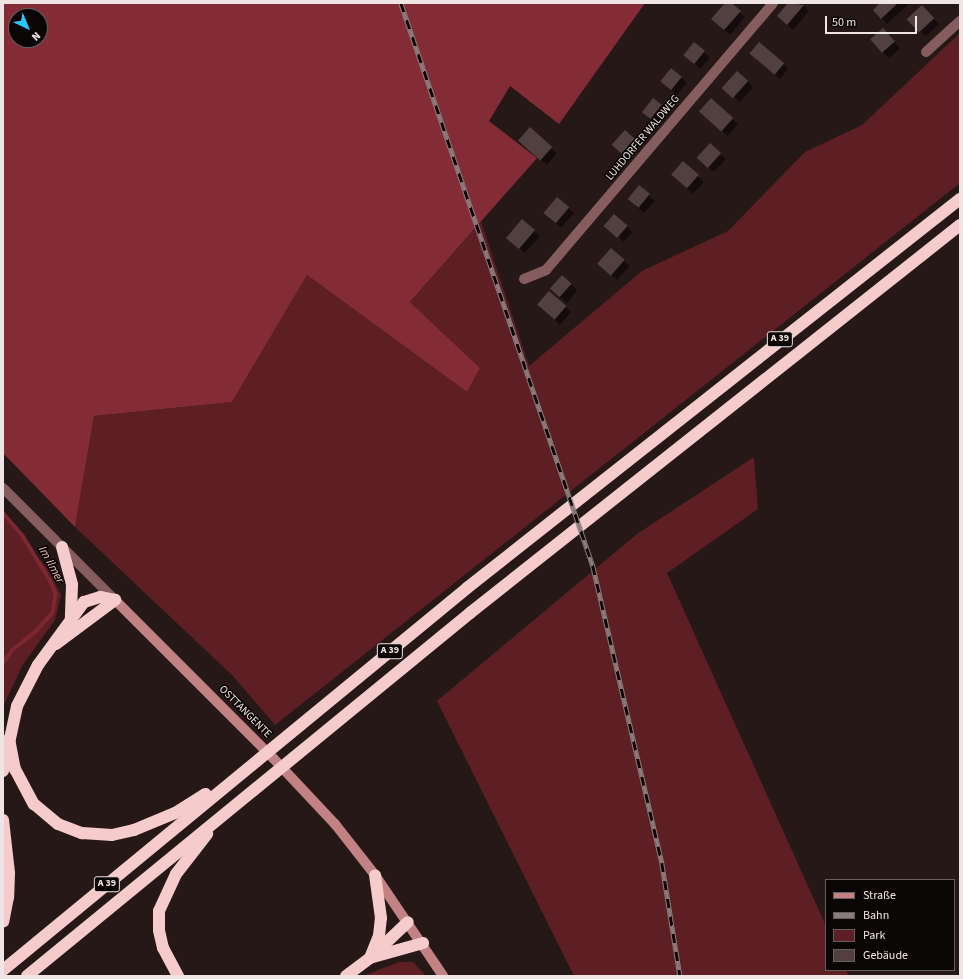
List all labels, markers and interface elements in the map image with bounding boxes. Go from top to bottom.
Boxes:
north arrow [8,8,48,48]
scale bar [827,8,919,34]
text: 50 m [832,14,856,31]
text: N [28,28,44,44]
street label: LUHDORFER WALDWEG [603,93,683,183]
road number: A 39 [766,331,794,347]
water label: Im Ilmer [35,544,67,586]
road number: A 39 [376,643,404,659]
street label: OSTTANGENTE [216,683,274,741]
road number: A 39 [93,876,121,892]
legend [825,879,955,971]
text: Straße [863,887,896,904]
text: Bahn [863,907,889,924]
text: Park [863,927,885,944]
text: Gebäude [863,947,908,964]

